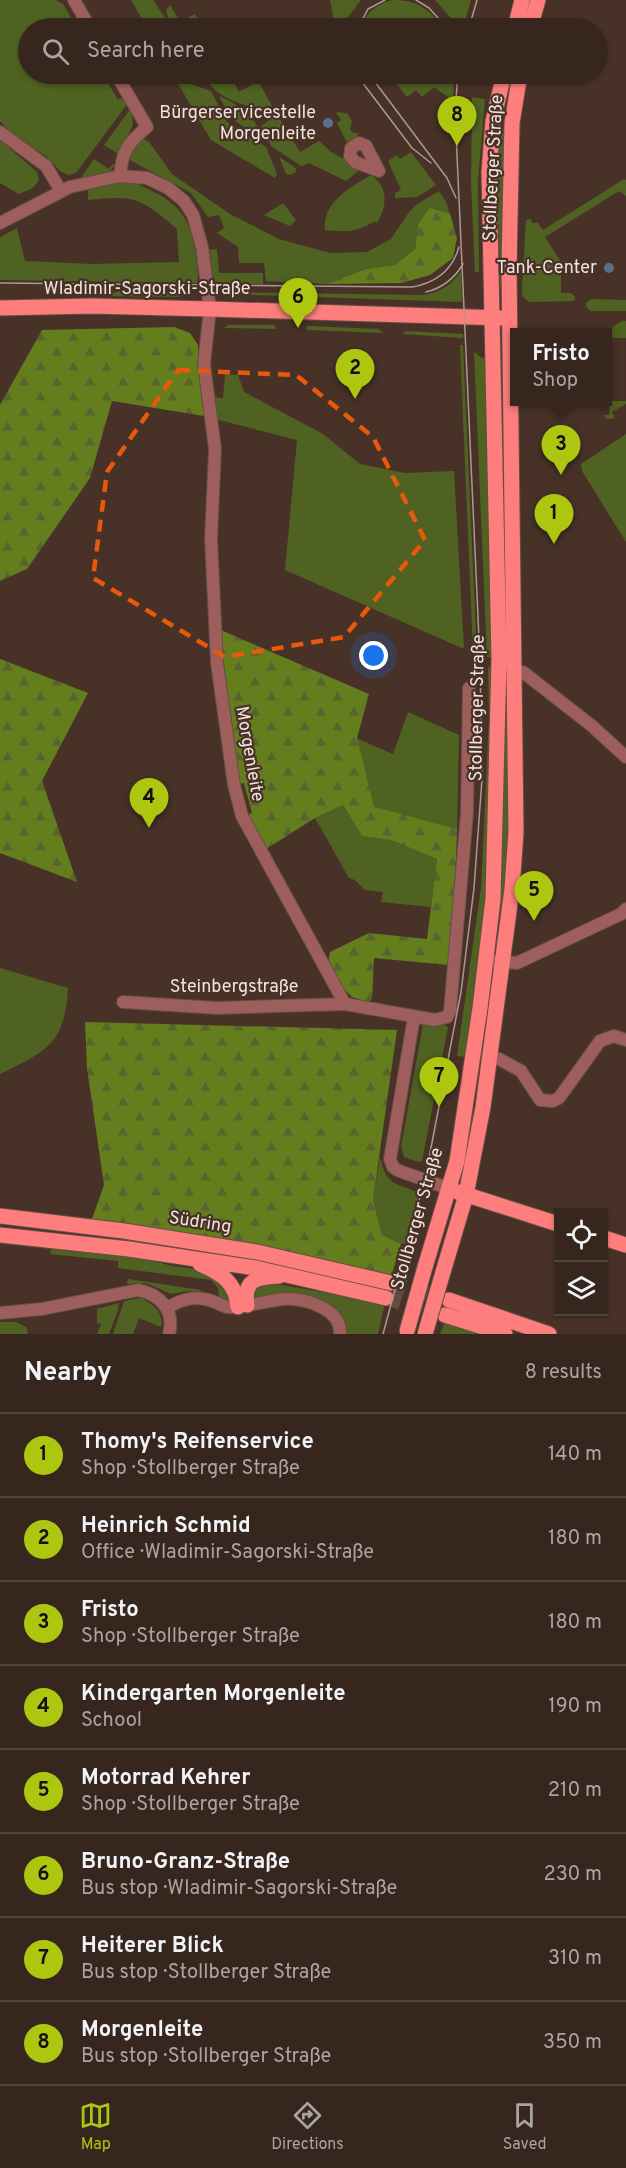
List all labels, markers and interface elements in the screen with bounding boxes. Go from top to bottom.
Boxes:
search box [18,18,608,84]
icon: search [39,35,72,68]
text: Search here [87,38,205,65]
street label: Stollberger Straße [479,94,509,242]
pin: 8 [438,96,476,146]
place label: Bürgerservicestelle Morgenleite [159,102,316,146]
marker: Bürgerservicestelle Morgenleite [321,116,335,130]
place label: Tank-Center [497,257,597,280]
marker: Tank-Center [602,261,616,275]
street label: Wladimir-Sagorski-Straße [44,278,250,301]
pin: 6 [278,278,318,328]
popup [510,328,612,406]
text: Fristo [532,341,590,368]
pin: 2 [336,350,374,399]
text: Shop [532,368,578,394]
pin: 3 [542,426,580,475]
pin: 1 [534,494,574,544]
street label: Stollberger Straße [465,634,491,782]
your location [359,641,388,670]
street label: Morgenleite [229,705,269,803]
pin: 4 [130,778,168,828]
pin: 5 [514,872,554,921]
street label: Steinbergstraße [170,976,298,999]
pin: 7 [420,1058,458,1107]
street label: Stollberger Straße [387,1145,449,1293]
street label: Südring [167,1207,233,1239]
map controls [554,1208,608,1316]
button: locate [554,1208,608,1262]
button: layers [554,1262,608,1316]
text: Nearby [24,1357,112,1390]
text: 8 results [525,1360,602,1386]
text: Thomy's Reifenservice [81,1429,314,1456]
text: 1 [40,1442,48,1468]
text: 140 m [548,1442,602,1468]
text: Shop · Stollberger Straße [81,1456,300,1482]
text: Heinrich Schmid [81,1513,251,1540]
text: 2 [37,1526,50,1552]
text: 180 m [548,1526,602,1552]
text: Office · Wladimir-Sagorski-Straße [81,1540,374,1566]
text: Fristo [81,1597,139,1624]
text: 3 [38,1610,50,1636]
text: 180 m [548,1610,602,1636]
text: Shop · Stollberger Straße [81,1624,300,1650]
text: Kindergarten Morgenleite [81,1681,345,1708]
text: 4 [37,1694,50,1720]
text: 190 m [548,1694,602,1720]
text: School [81,1708,142,1734]
text: Motorrad Kehrer [81,1765,250,1792]
text: 5 [37,1778,50,1804]
text: 210 m [548,1778,602,1804]
text: Shop · Stollberger Straße [81,1792,300,1818]
text: Bruno-Granz-Straße [81,1849,290,1876]
text: 6 [37,1862,50,1888]
text: 230 m [543,1862,602,1888]
text: Bus stop · Wladimir-Sagorski-Straße [81,1876,397,1902]
text: Heiterer Blick [81,1933,224,1960]
text: 7 [38,1946,49,1972]
text: 310 m [548,1946,602,1972]
text: Bus stop · Stollberger Straße [81,1960,331,1986]
text: Morgenleite [81,2017,203,2044]
text: 8 [37,2030,50,2056]
text: 350 m [543,2030,602,2056]
text: Bus stop · Stollberger Straße [81,2044,331,2070]
tab: Map [79,2099,112,2155]
tab: Directions [271,2099,344,2155]
tab: Saved [503,2099,547,2155]

